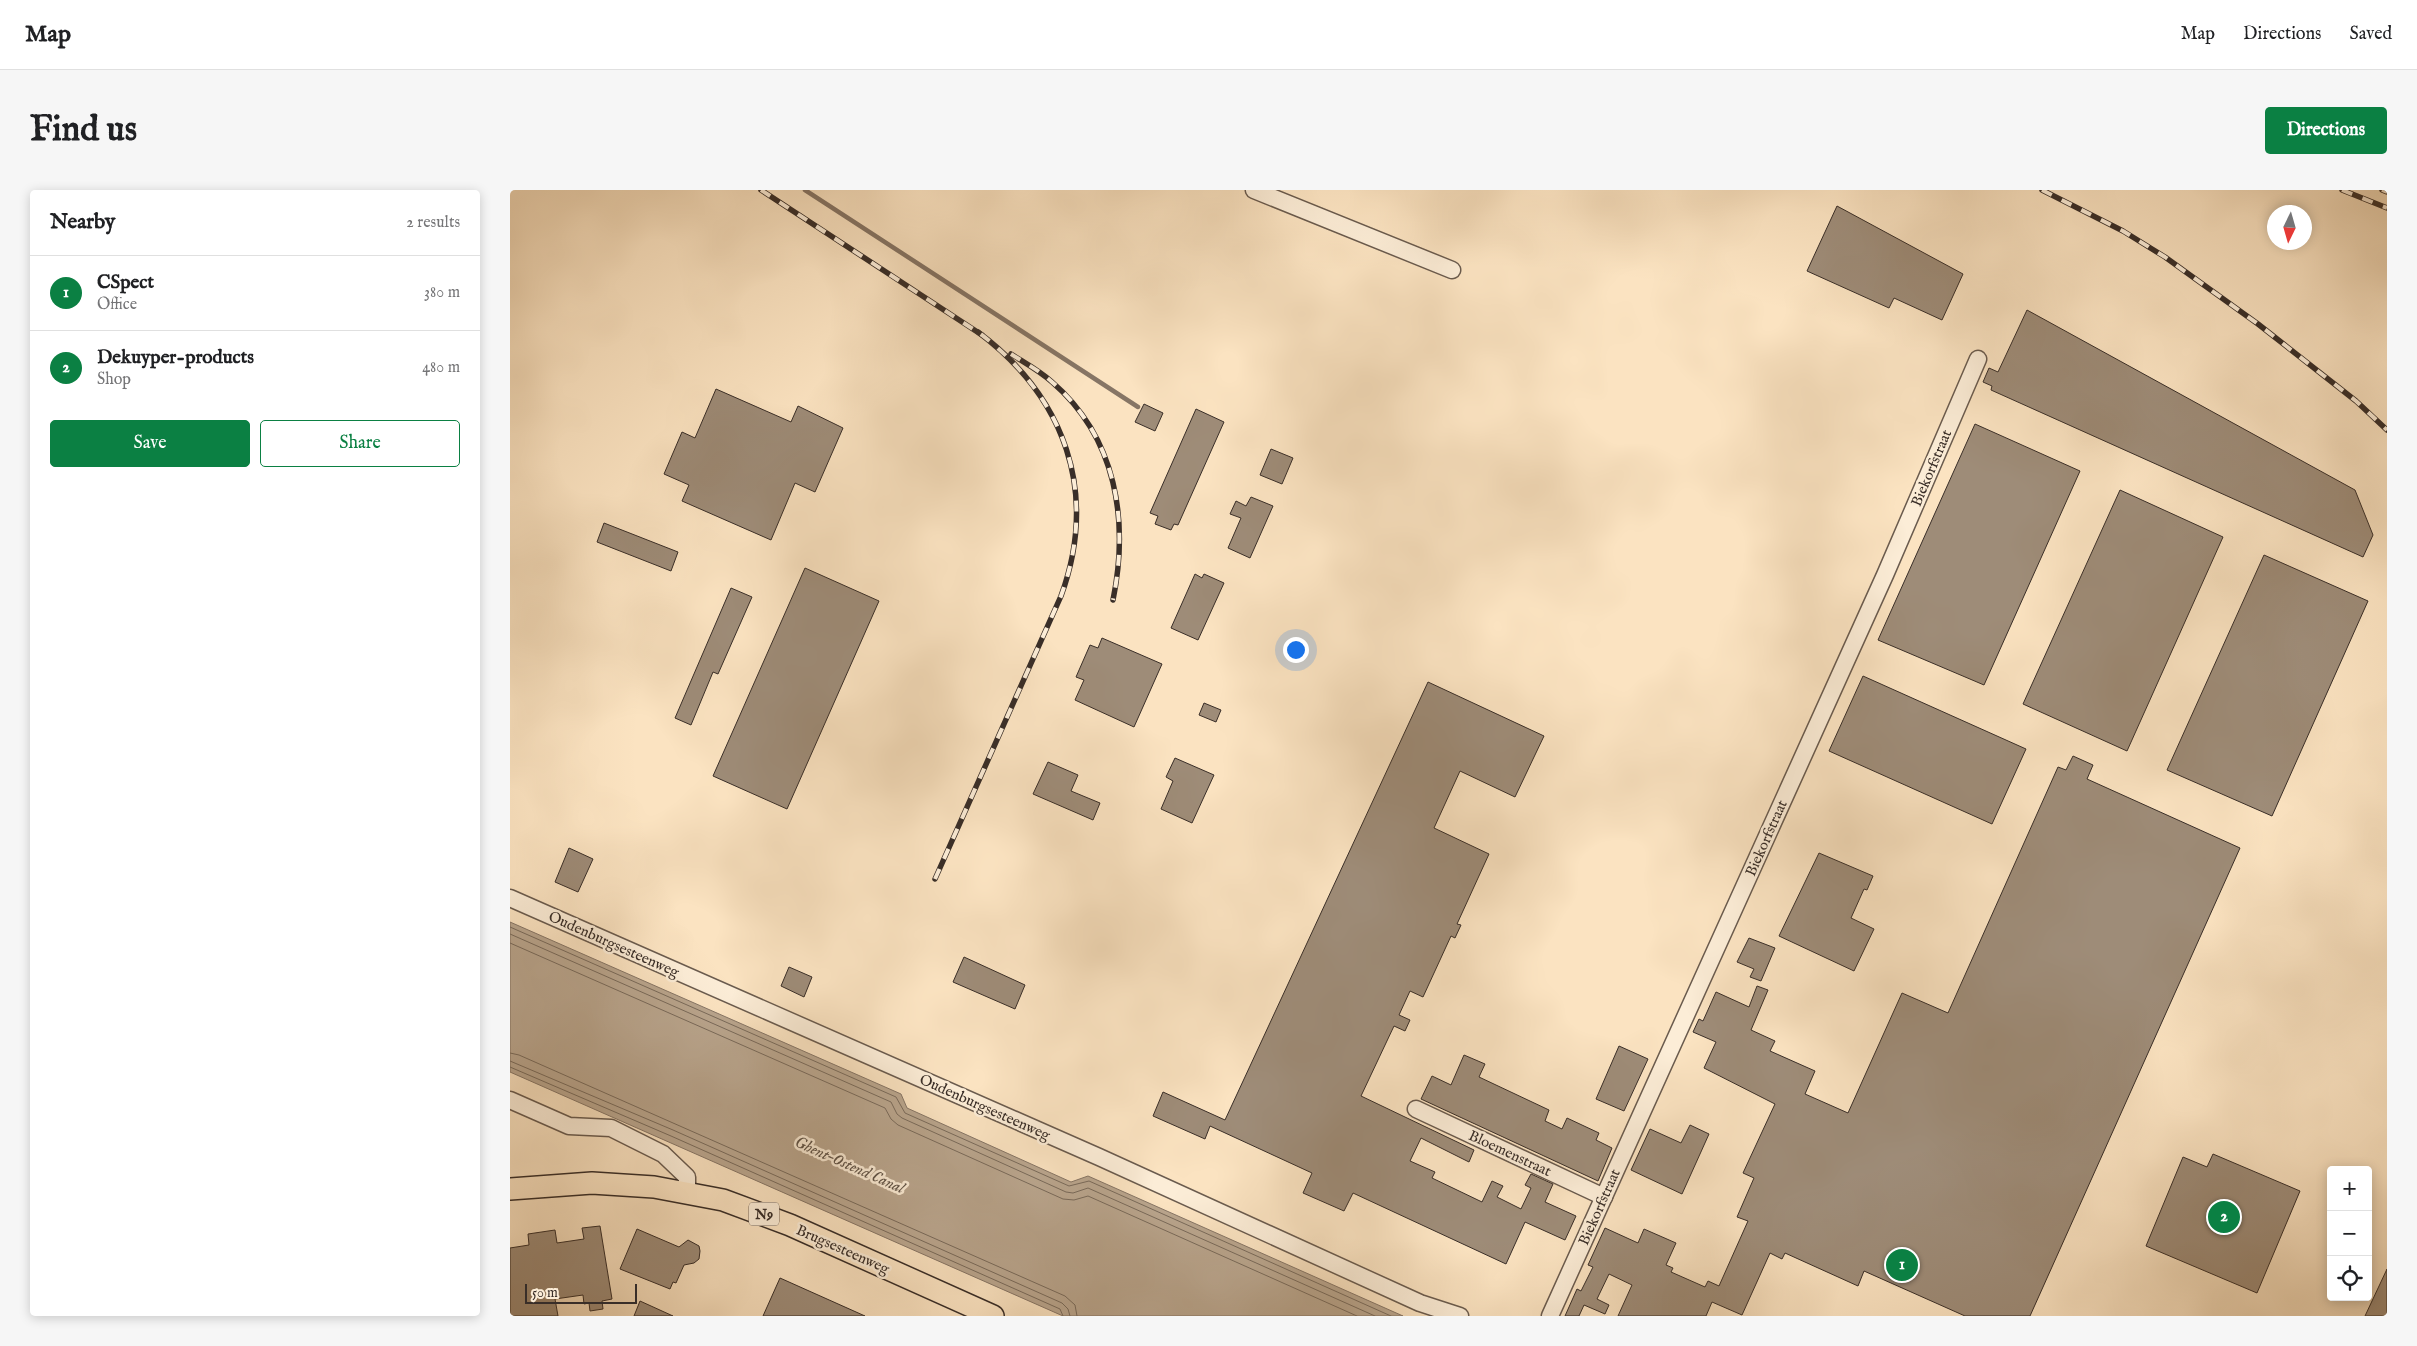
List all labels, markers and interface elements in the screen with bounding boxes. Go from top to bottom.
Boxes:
text: Map [25,19,71,50]
text: Map [2181,23,2215,46]
text: Directions [2243,23,2321,46]
text: Saved [2349,23,2392,46]
button: Directions [2265,107,2387,154]
text: Find us [30,108,137,153]
north arrow [2267,205,2312,250]
text: Nearby [50,209,115,236]
text: 2 results [406,213,460,233]
text: CSpect [97,271,154,295]
text: 1 [63,283,69,303]
text: 380 m [424,283,460,303]
text: Office [97,295,137,315]
text: Dekuyper-products [97,346,254,370]
text: 2 [62,358,70,378]
text: 480 m [422,358,460,378]
text: Shop [97,370,131,390]
button: Save [50,420,250,467]
button: Share [260,420,460,467]
street label: Biekorfstraat [1907,427,1956,510]
your location [1283,637,1309,663]
street label: Biekorfstraat [1741,797,1792,879]
street label: Oudenburgsesteenweg [545,907,683,982]
street label: Oudenburgsesteenweg [916,1070,1054,1145]
street label: Bloemenstraat [1465,1126,1554,1181]
water label: Ghent–Ostend Canal [791,1133,908,1199]
street label: Biekorfstraat [1574,1166,1625,1248]
map controls [2327,1166,2372,1301]
button: + [2327,1166,2372,1211]
pin: 2 [2208,1198,2240,1236]
road number: N9 [749,1202,779,1226]
button: − [2327,1211,2372,1256]
street label: Brugsesteenweg [793,1220,893,1279]
pin: 1 [1886,1246,1918,1284]
button: locate [2327,1256,2372,1301]
scale bar [525,1281,638,1304]
text: 50 m [532,1284,558,1302]

